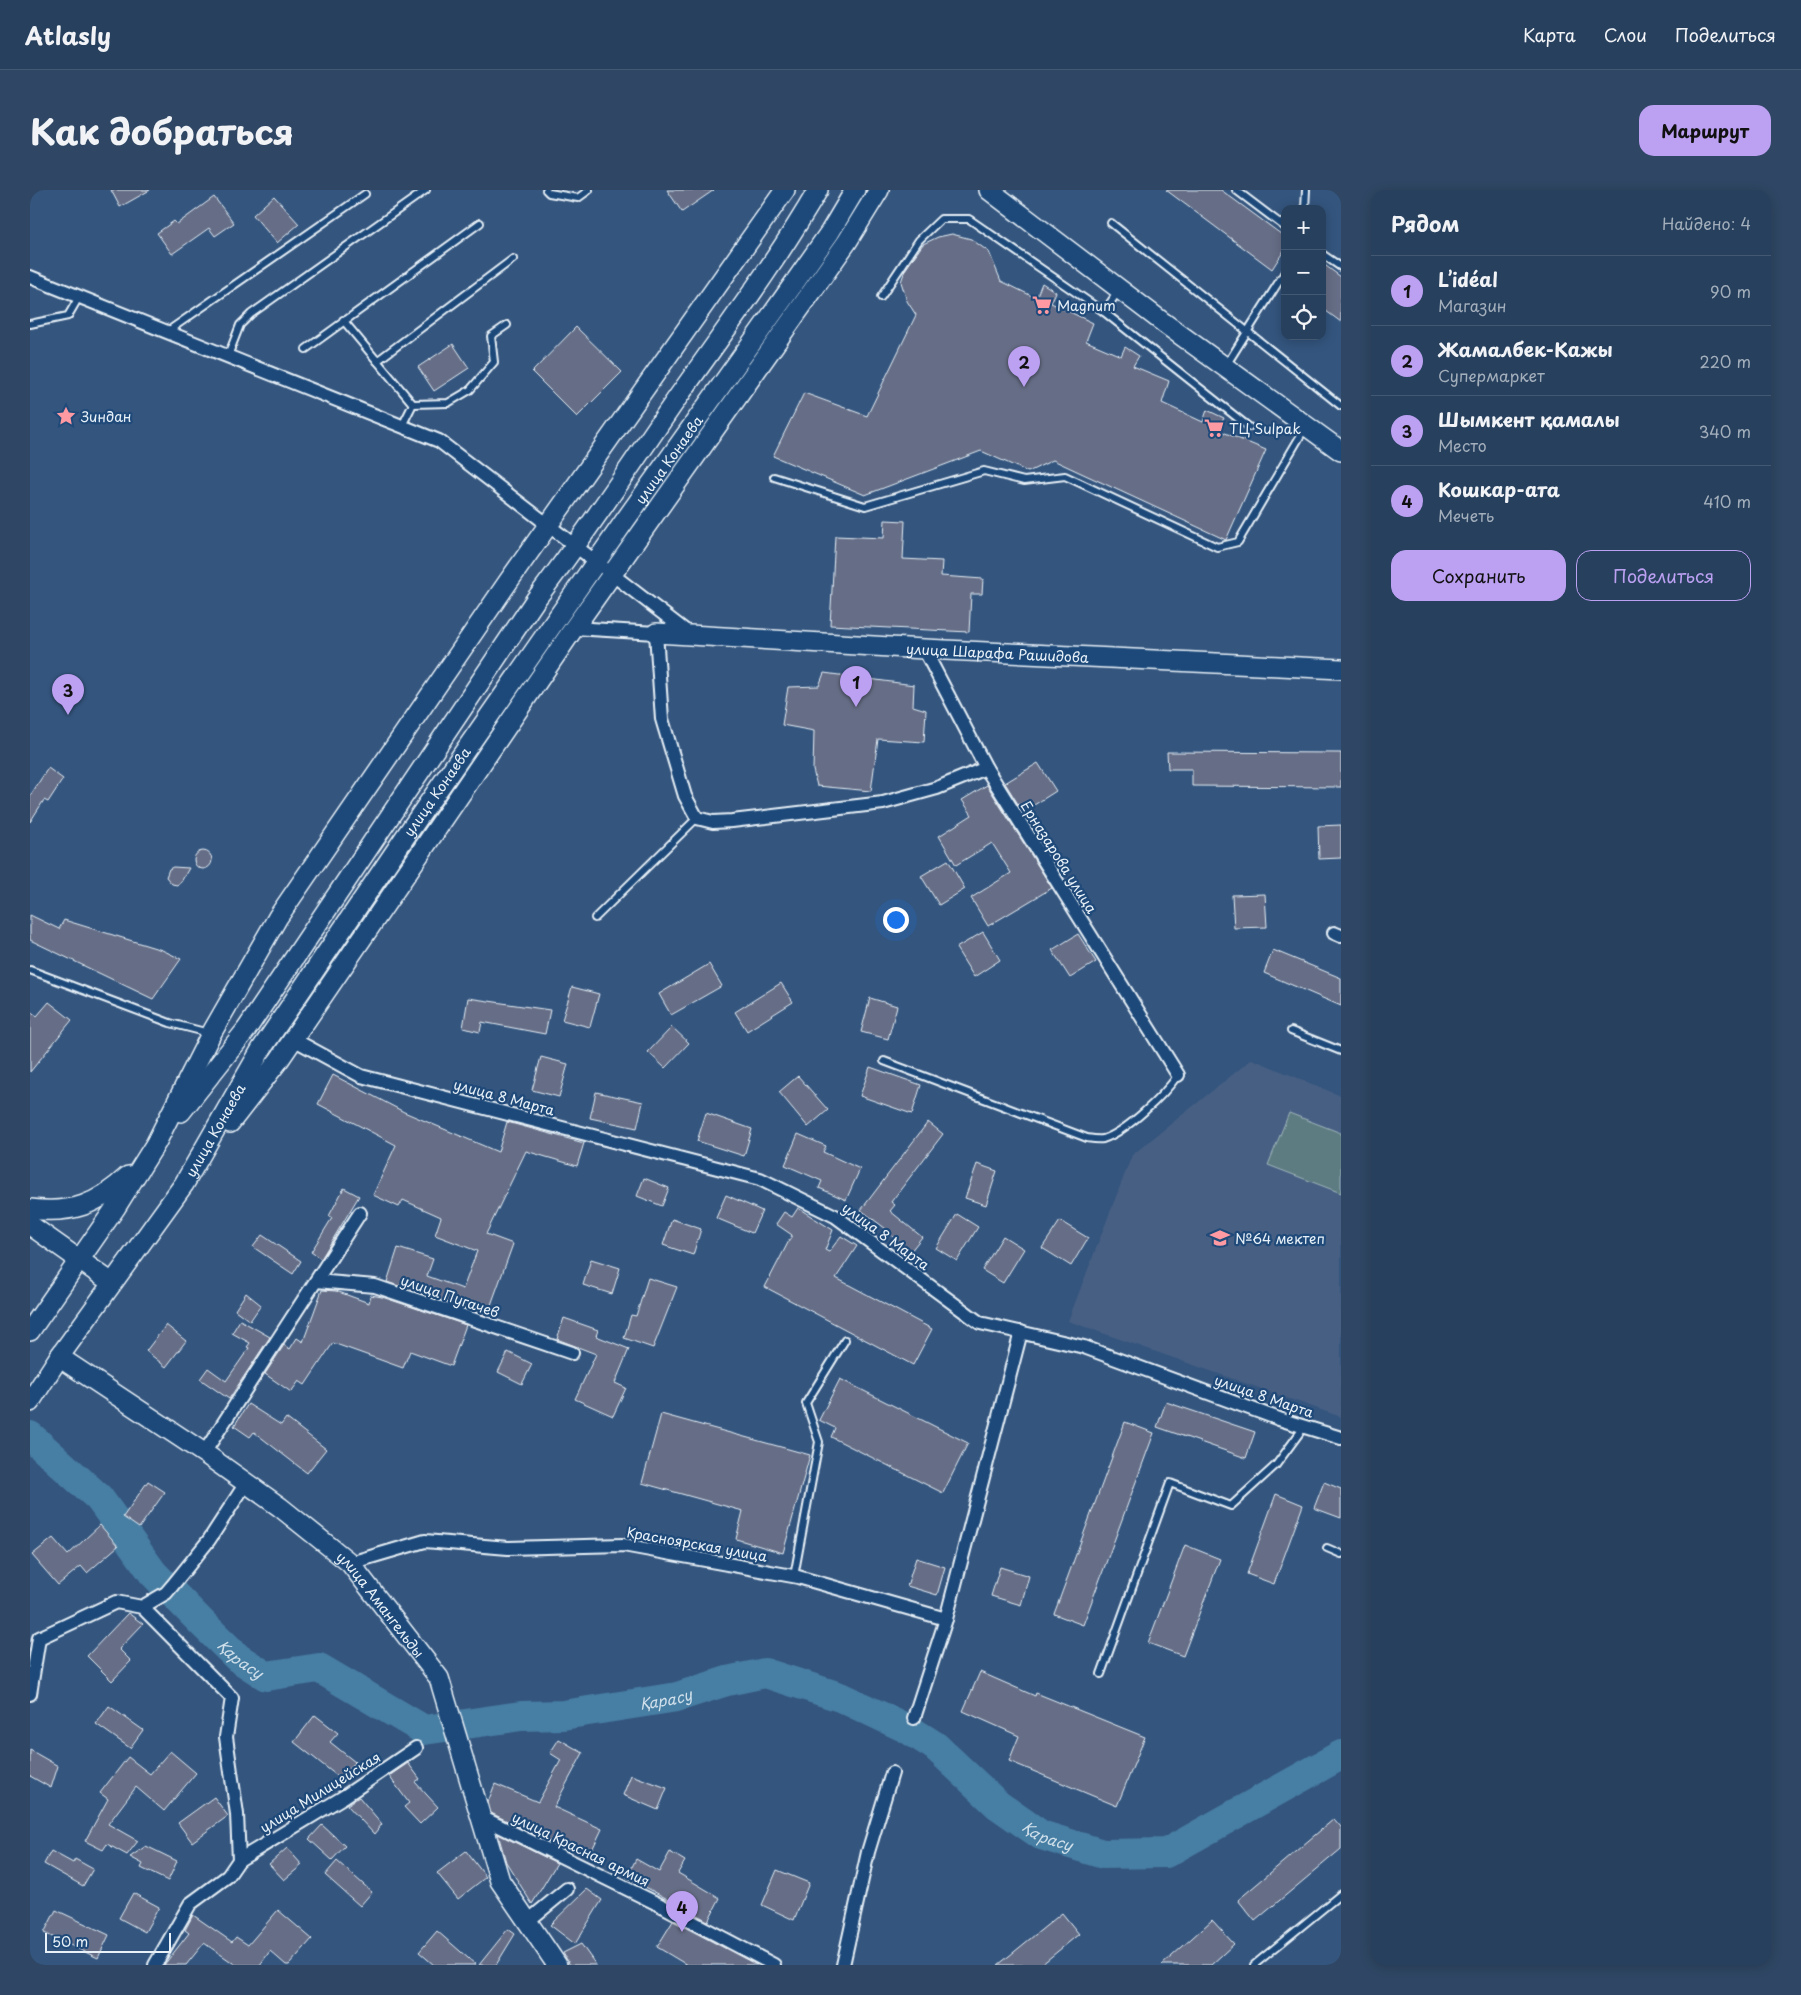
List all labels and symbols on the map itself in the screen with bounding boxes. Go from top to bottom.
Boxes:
supermarket icon: Magnum [1031,294,1053,316]
place label: Magnum [1057,295,1116,316]
pin: 2 [1008,346,1040,387]
place icon: Зиндан [55,405,77,427]
place label: Зиндан [80,406,132,427]
street label: улица Конаева [629,411,708,508]
supermarket icon: ТЦ Sulpak [1203,417,1225,439]
place label: ТЦ Sulpak [1229,418,1301,439]
street label: улица Шарафа Рашидова [906,637,1089,667]
pin: 1 [840,666,872,707]
pin: 3 [52,674,84,715]
street label: улица Конаева [398,742,475,841]
street label: Ерназарова улица [1016,797,1102,918]
your location [883,907,909,933]
street label: улица 8 Марта [451,1073,557,1121]
street label: улица Конаева [180,1079,250,1181]
street label: улица 8 Марта [838,1197,934,1275]
school or university icon: №64 мектеп [1209,1227,1231,1249]
place label: №64 мектеп [1235,1228,1325,1249]
street label: улица Пугачев [398,1269,502,1323]
street label: улица 8 Марта [1212,1369,1317,1423]
street label: Красноярская улица [625,1521,769,1567]
street label: улица Амангельды [332,1546,430,1662]
water label: Қарасу [213,1633,270,1684]
water label: Қарасу [638,1681,696,1714]
street label: улица Милицейская [256,1746,384,1838]
street label: улица Красная армия [509,1806,653,1892]
water label: Қарасу [1018,1814,1077,1856]
pin: 4 [666,1891,698,1932]
scale bar [45,1930,171,1953]

